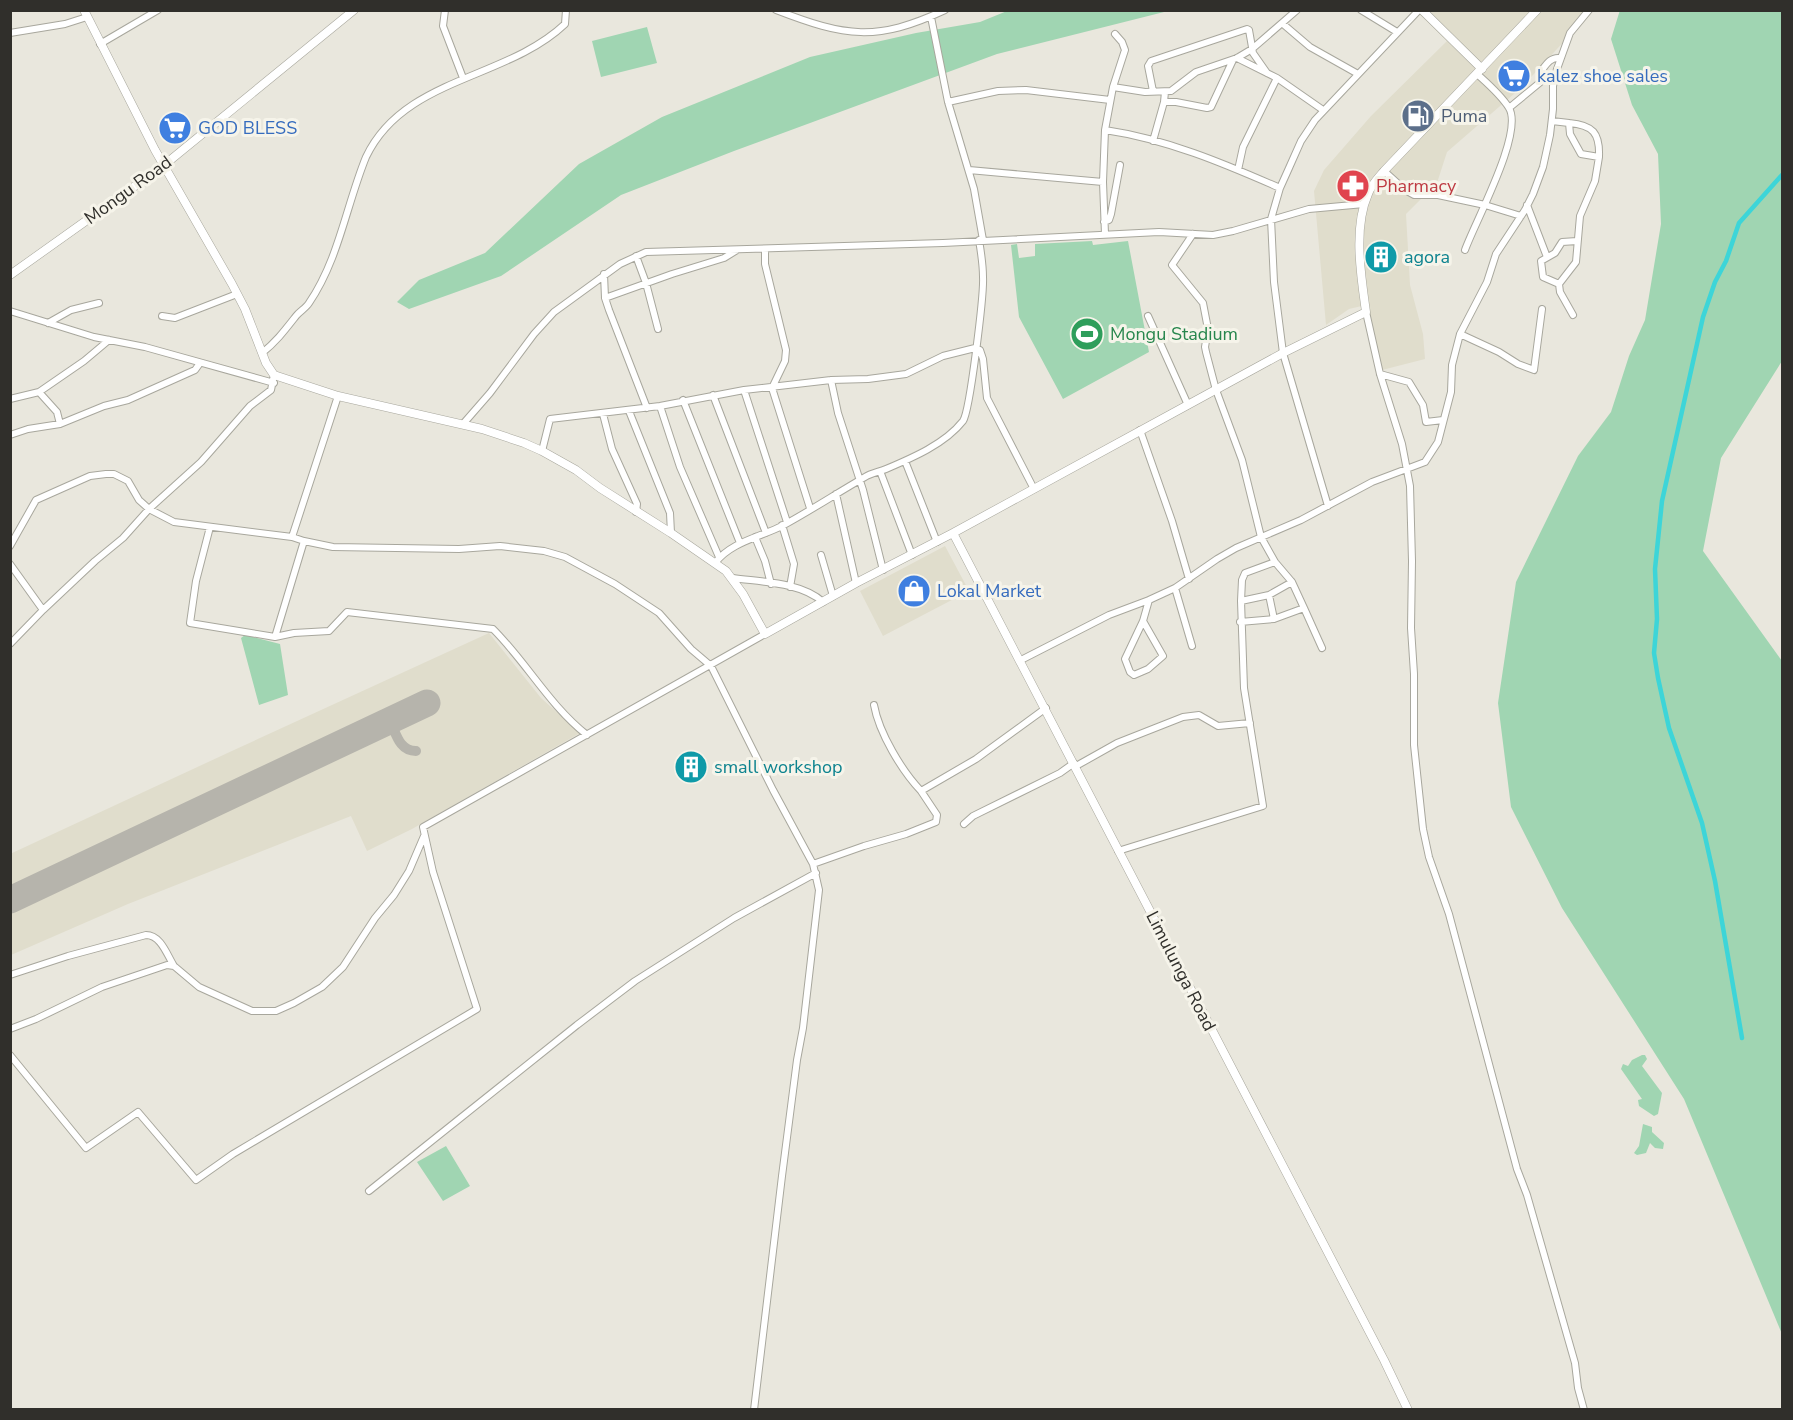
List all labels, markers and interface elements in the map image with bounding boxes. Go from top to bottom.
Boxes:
supermarket icon: kalez shoe sales [1496,58,1532,94]
place label: kalez shoe sales [1537,64,1668,88]
fuel station icon: Puma [1400,98,1436,134]
place label: Puma [1441,104,1487,128]
supermarket icon: GOD BLESS [157,110,193,146]
place label: GOD BLESS [198,116,297,140]
street label: Mongu Road [79,150,177,230]
pharmacy icon: Pharmacy [1335,168,1371,204]
place label: Pharmacy [1376,174,1457,198]
building icon: agora [1363,239,1399,275]
place label: agora [1404,245,1450,269]
sports icon: Mongu Stadium [1069,316,1105,352]
place label: Mongu Stadium [1110,322,1238,346]
shop icon: Lokal Market [896,573,932,609]
place label: Lokal Market [937,579,1042,603]
building icon: small workshop [673,749,709,785]
place label: small workshop [714,755,843,779]
street label: Limulunga Road [1140,907,1222,1035]

